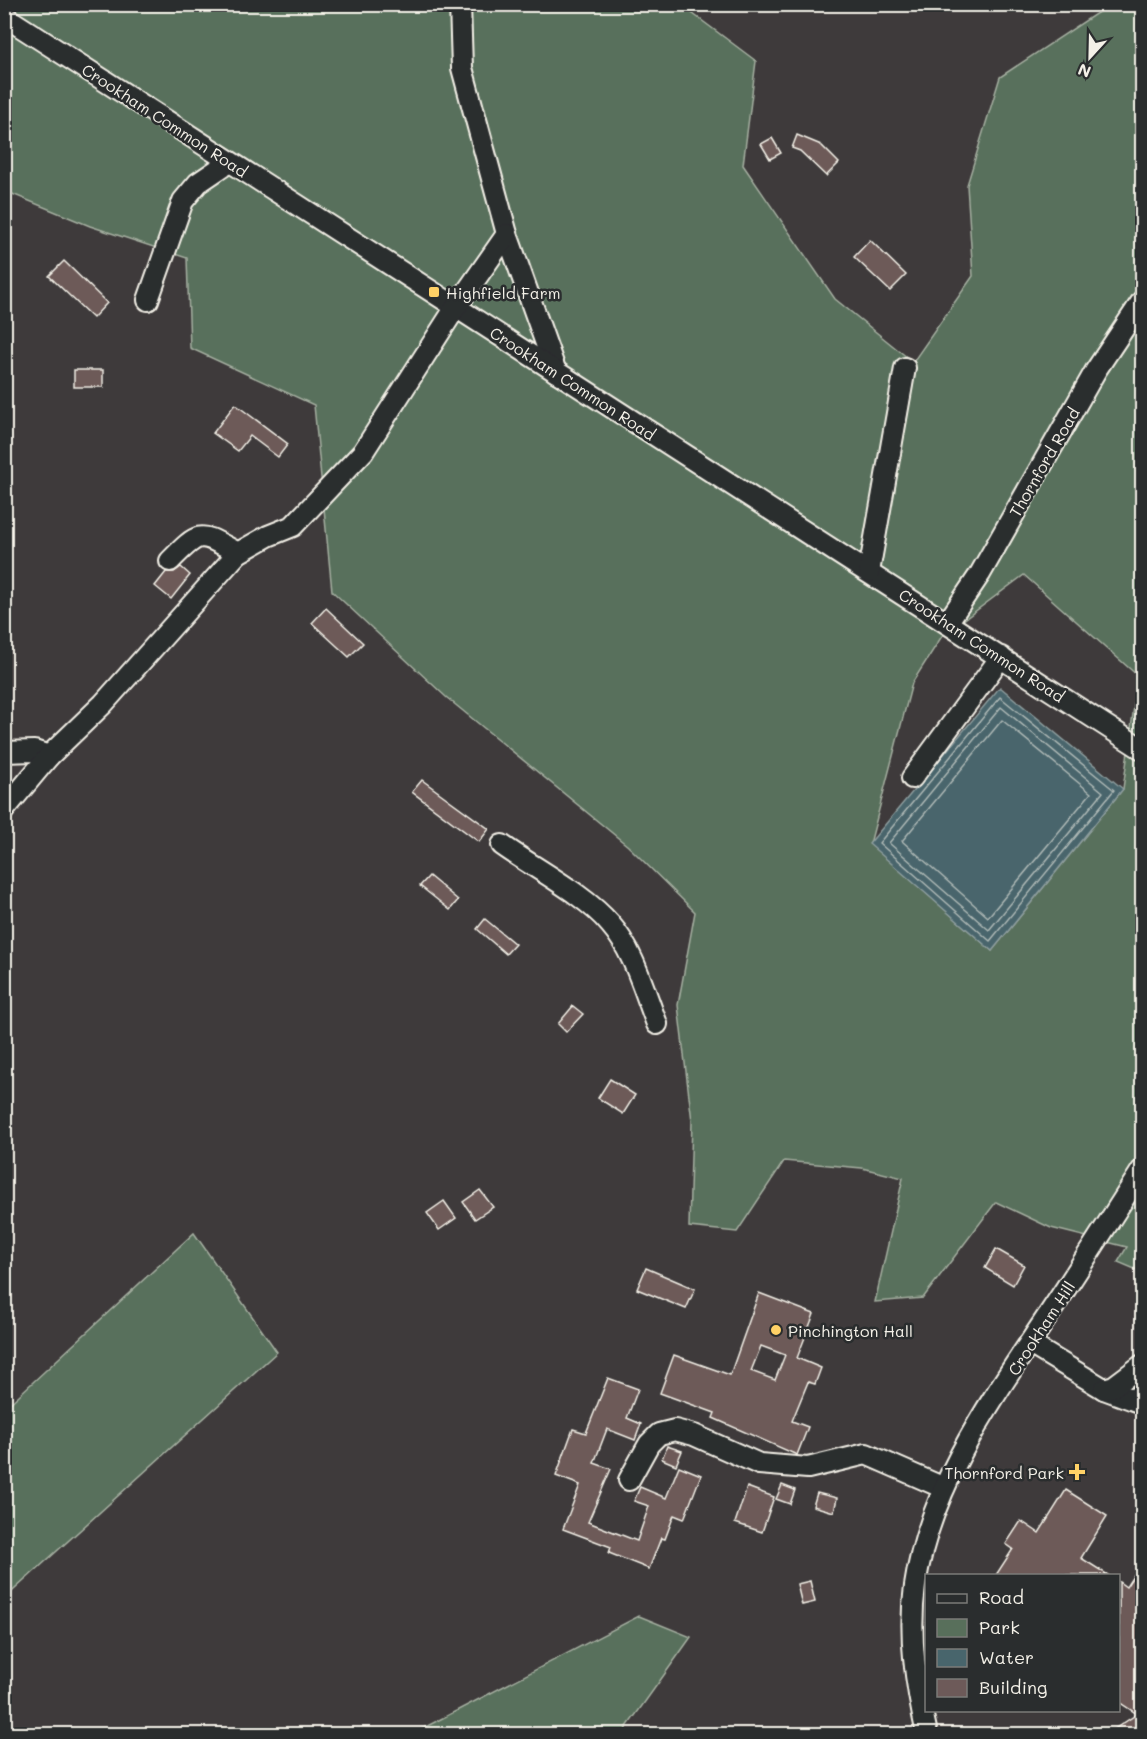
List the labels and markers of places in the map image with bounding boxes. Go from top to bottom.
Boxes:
place label: Highfield Farm [446,282,561,303]
marker: Highfield Farm [427,285,441,299]
place label: Pinchington Hall [788,1320,913,1341]
marker: Pinchington Hall [769,1323,783,1337]
place label: Thornford Park [944,1462,1064,1483]
marker: Thornford Park [1068,1463,1086,1481]

